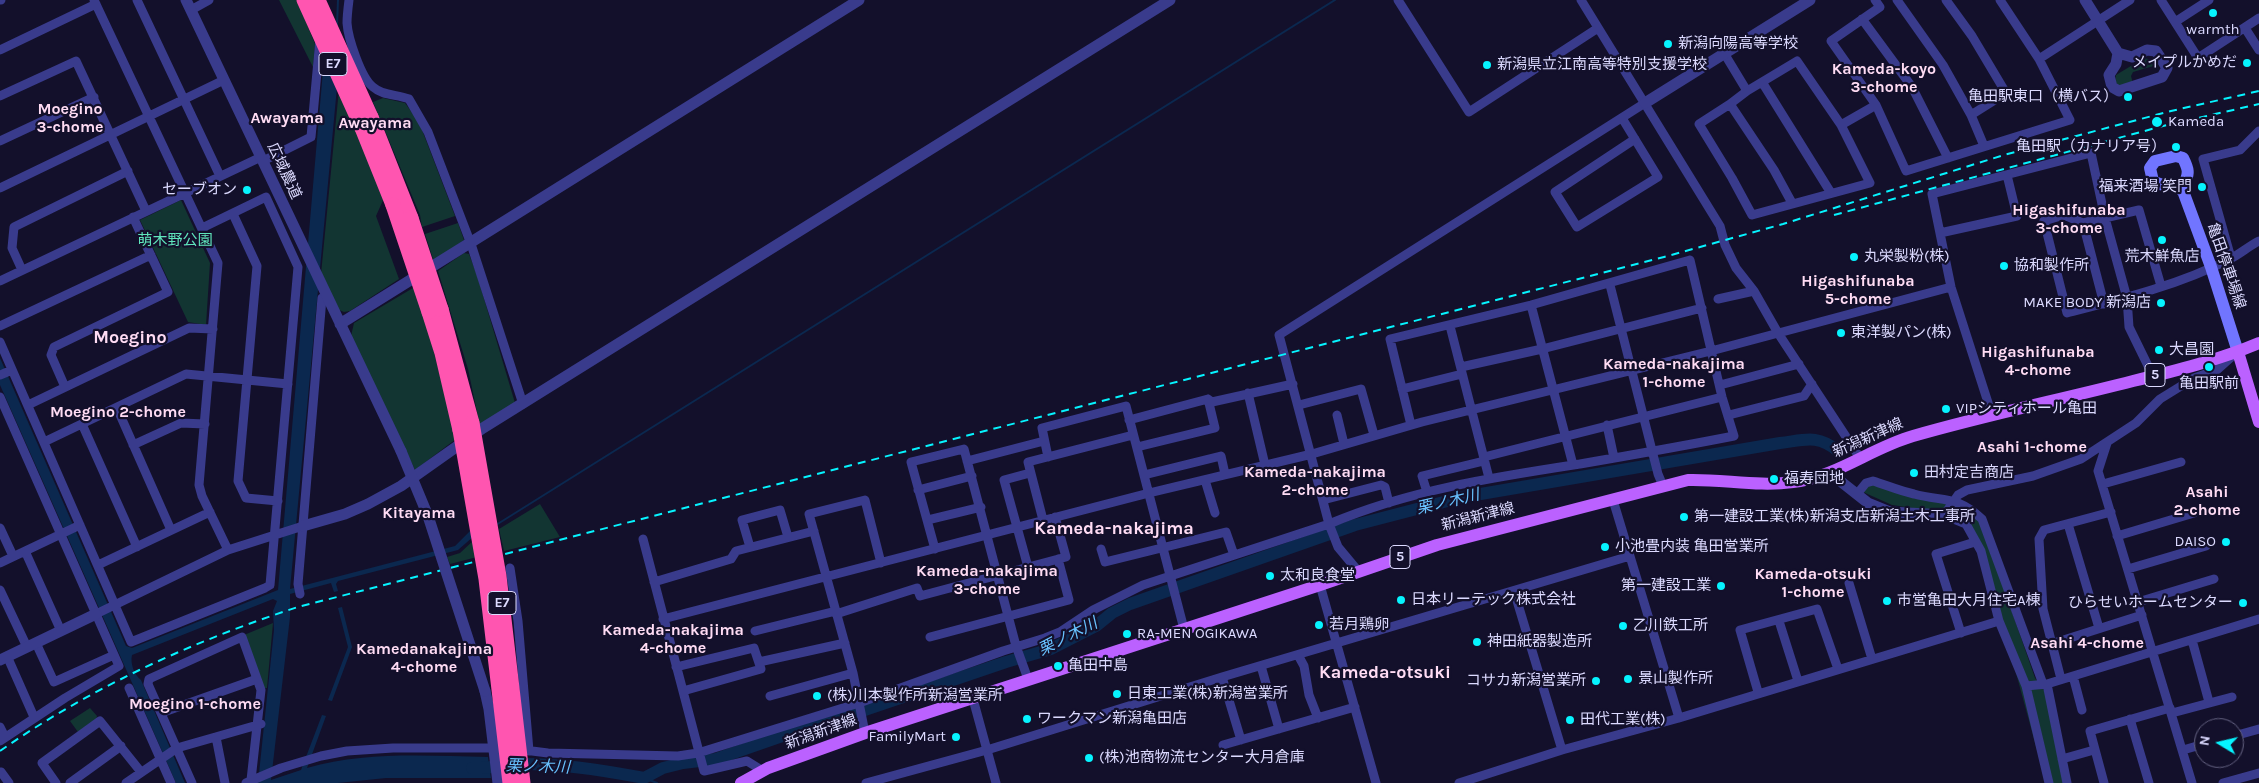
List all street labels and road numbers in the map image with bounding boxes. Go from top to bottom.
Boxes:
road number: E7 [319,52,347,76]
street label: 広域農道 [263,140,305,202]
street label: 亀田停車場線 [2203,221,2249,311]
road number: 5 [2145,364,2165,386]
street label: 新潟新津線 [1830,415,1906,461]
street label: 新潟新津線 [1439,499,1517,535]
road number: 5 [1390,546,1410,568]
road number: E7 [488,592,516,614]
street label: 新潟新津線 [783,711,859,753]

